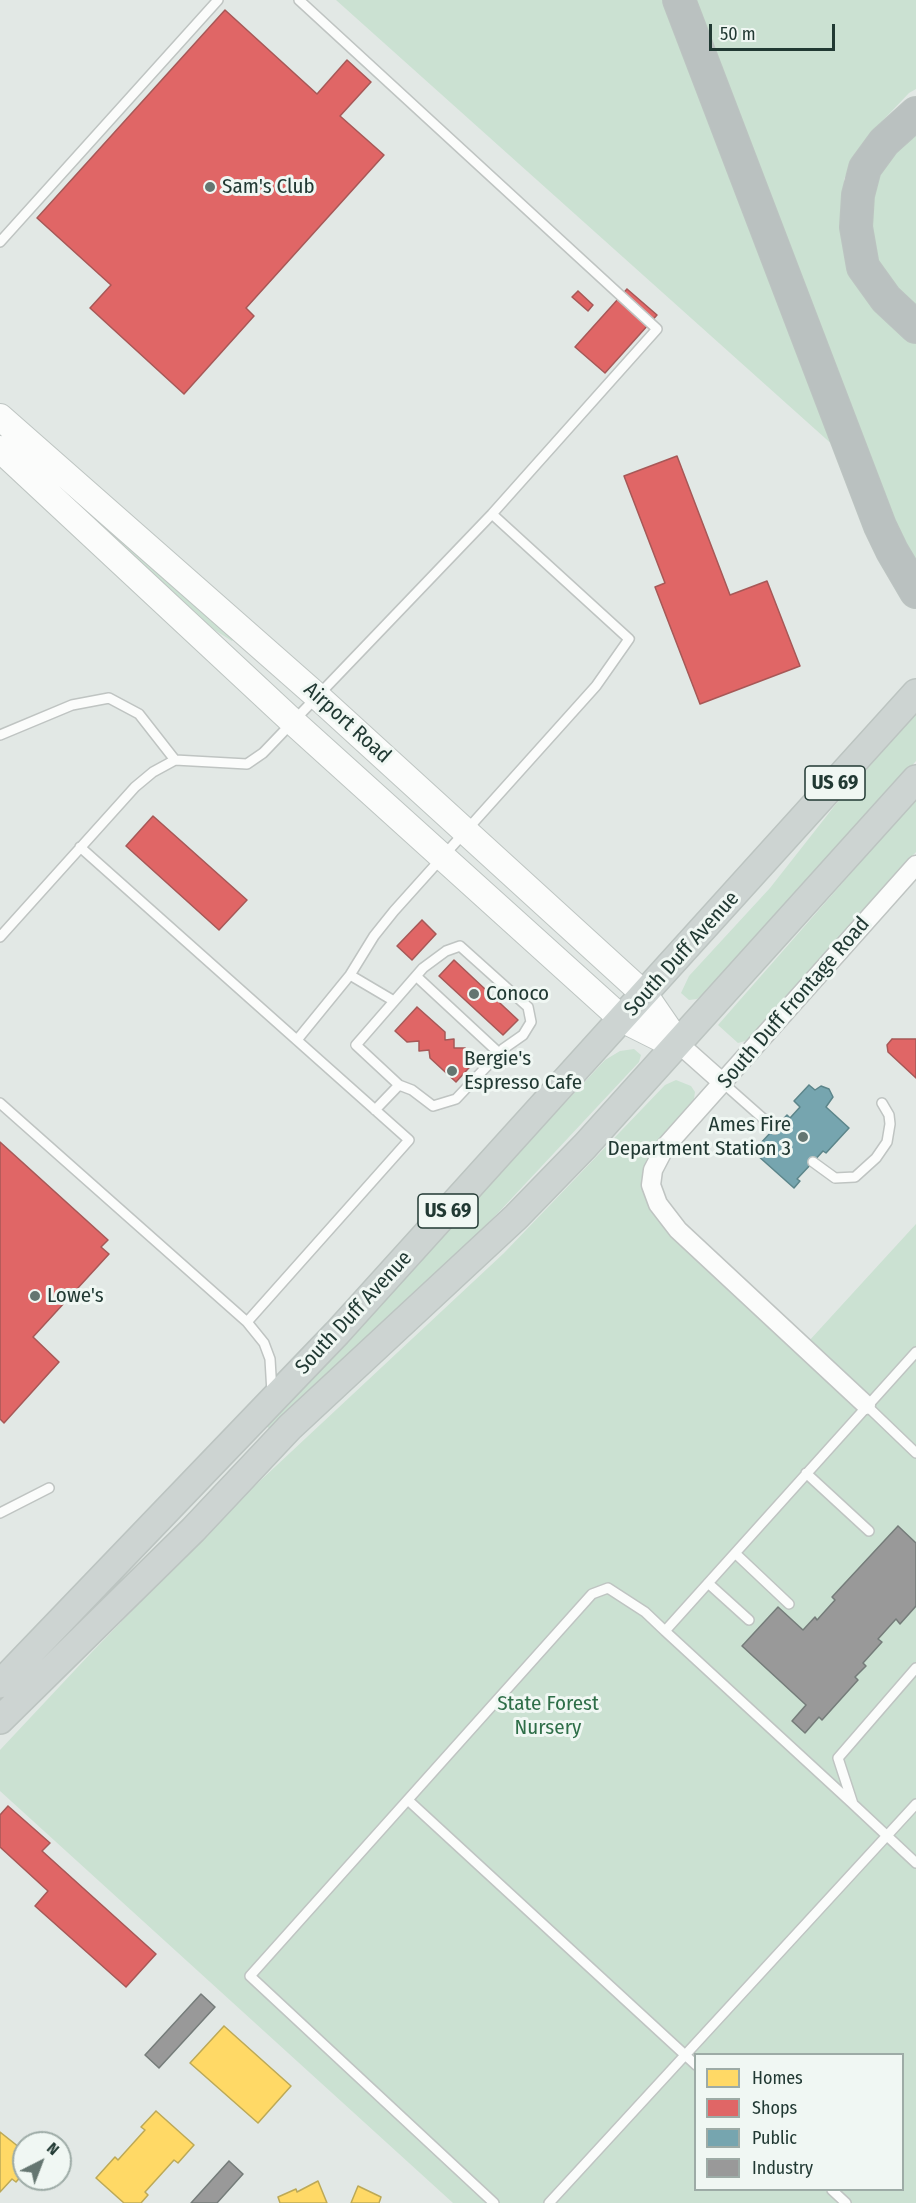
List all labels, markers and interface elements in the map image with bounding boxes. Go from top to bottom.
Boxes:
scale bar [712,12,838,50]
text: 50 m [720,23,756,45]
place label: Sam's Club [222,174,315,200]
marker: Sam's Club [203,180,217,194]
street label: Airport Road [298,677,396,769]
road number: US 69 [805,766,865,800]
street label: South Duff Avenue [619,886,745,1022]
street label: South Duff Frontage Road [713,912,875,1094]
place label: Conoco [486,981,549,1007]
marker: Conoco [467,987,481,1001]
place label: Bergie's Espresso Cafe [464,1046,582,1096]
marker: Bergie's Espresso Cafe [445,1064,459,1078]
place label: Ames Fire Department Station 3 [607,1112,791,1162]
marker: Ames Fire Department Station 3 [796,1130,810,1144]
road number: US 69 [418,1194,478,1228]
street label: South Duff Avenue [290,1246,418,1380]
place label: Lowe's [47,1283,104,1309]
marker: Lowe's [28,1289,42,1303]
park label: State Forest Nursery [497,1691,599,1741]
legend [694,2053,904,2191]
text: Homes [752,2067,803,2089]
text: Shops [752,2097,797,2119]
text: Public [752,2127,797,2149]
north arrow [12,2131,72,2191]
text: N [43,2138,63,2159]
text: Industry [752,2157,813,2179]

